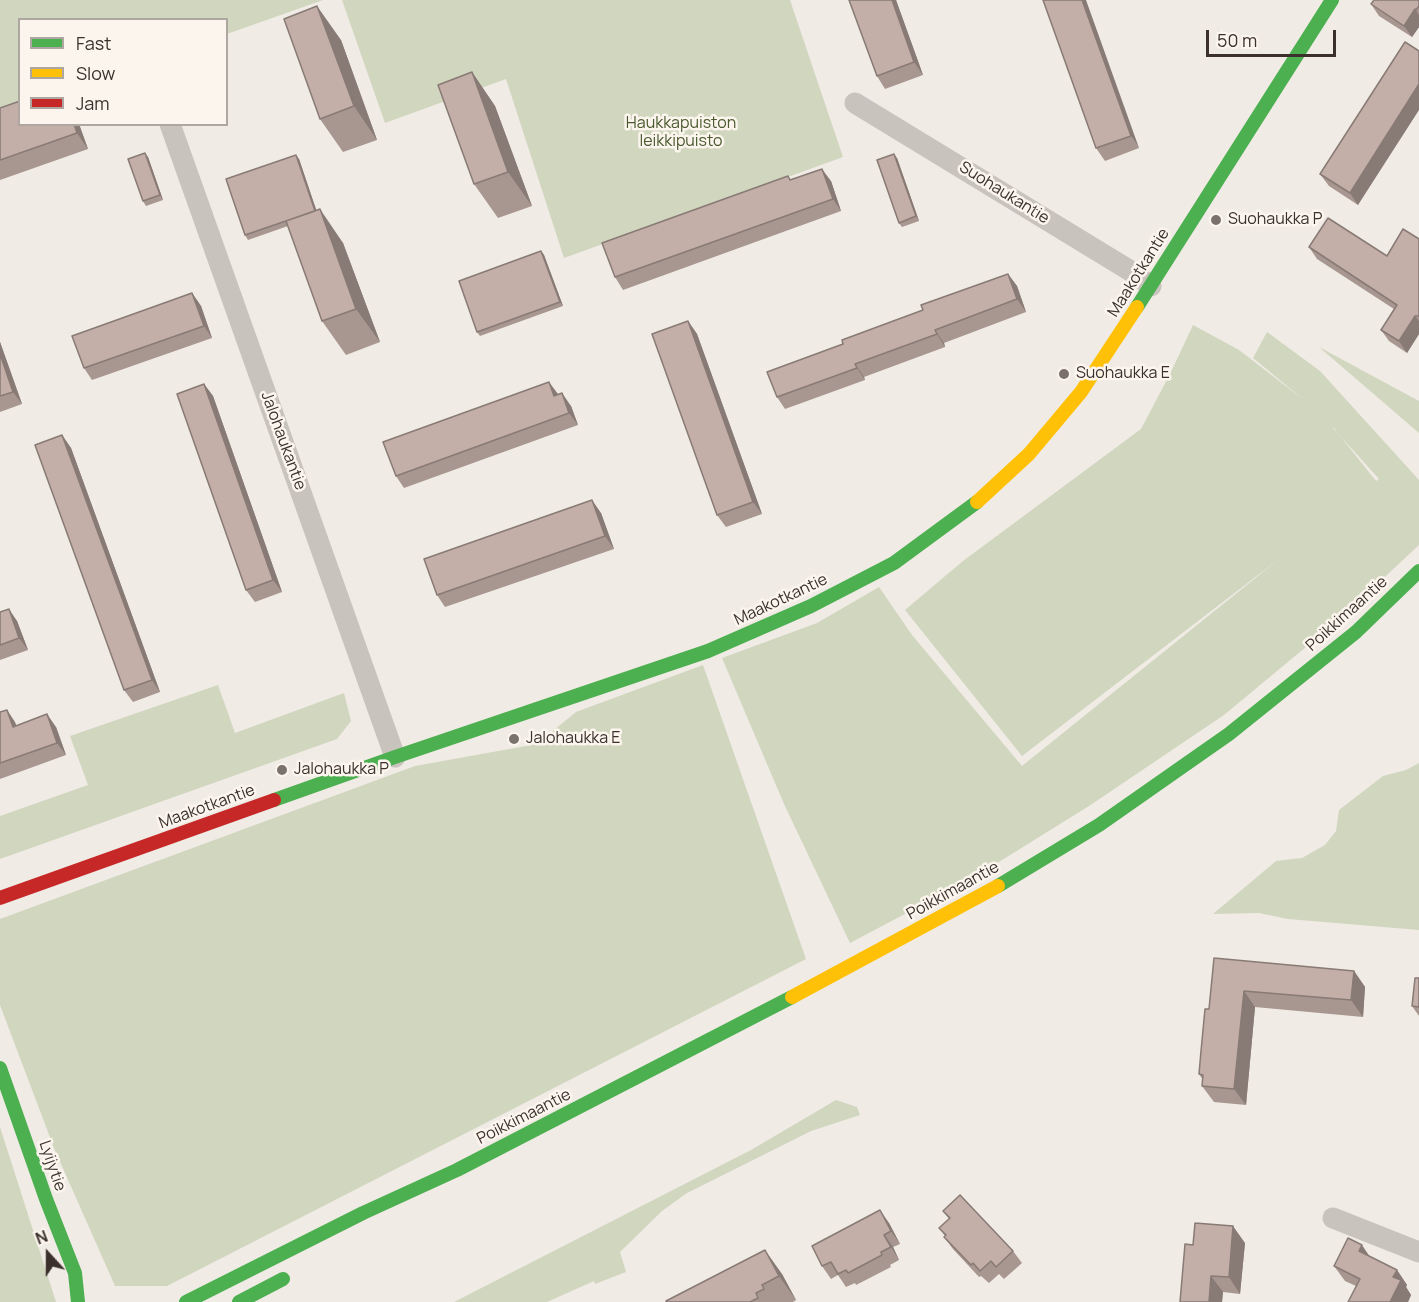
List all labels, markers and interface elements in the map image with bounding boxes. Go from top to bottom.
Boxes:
legend [18,18,228,126]
scale bar [1209,18,1340,56]
text: 50 m [1217,28,1257,52]
text: Fast [76,31,111,55]
text: Slow [76,61,115,85]
text: Jam [76,91,110,115]
park label: Haukkapuiston leikkipuisto [626,114,736,152]
street label: Suohaukantie [955,158,1053,228]
place label: Suohaukka P [1228,210,1322,230]
marker: Suohaukka P [1209,213,1223,227]
street label: Maakotkantie [1104,225,1174,321]
place label: Suohaukka E [1076,364,1170,384]
marker: Suohaukka E [1057,367,1071,381]
street label: Jalohaukantie [256,389,310,493]
street label: Maakotkantie [731,570,831,630]
street label: Poikkimaantie [1302,572,1392,656]
place label: Jalohaukka E [526,729,620,749]
marker: Jalohaukka E [507,732,521,746]
place label: Jalohaukka P [294,760,389,780]
marker: Jalohaukka P [275,763,289,777]
street label: Maakotkantie [156,781,258,833]
street label: Poikkimaantie [903,858,1003,924]
street label: Poikkimaantie [474,1085,574,1149]
street label: Lyijytie [34,1138,70,1194]
north arrow [18,1224,78,1284]
text: N [32,1225,51,1250]

